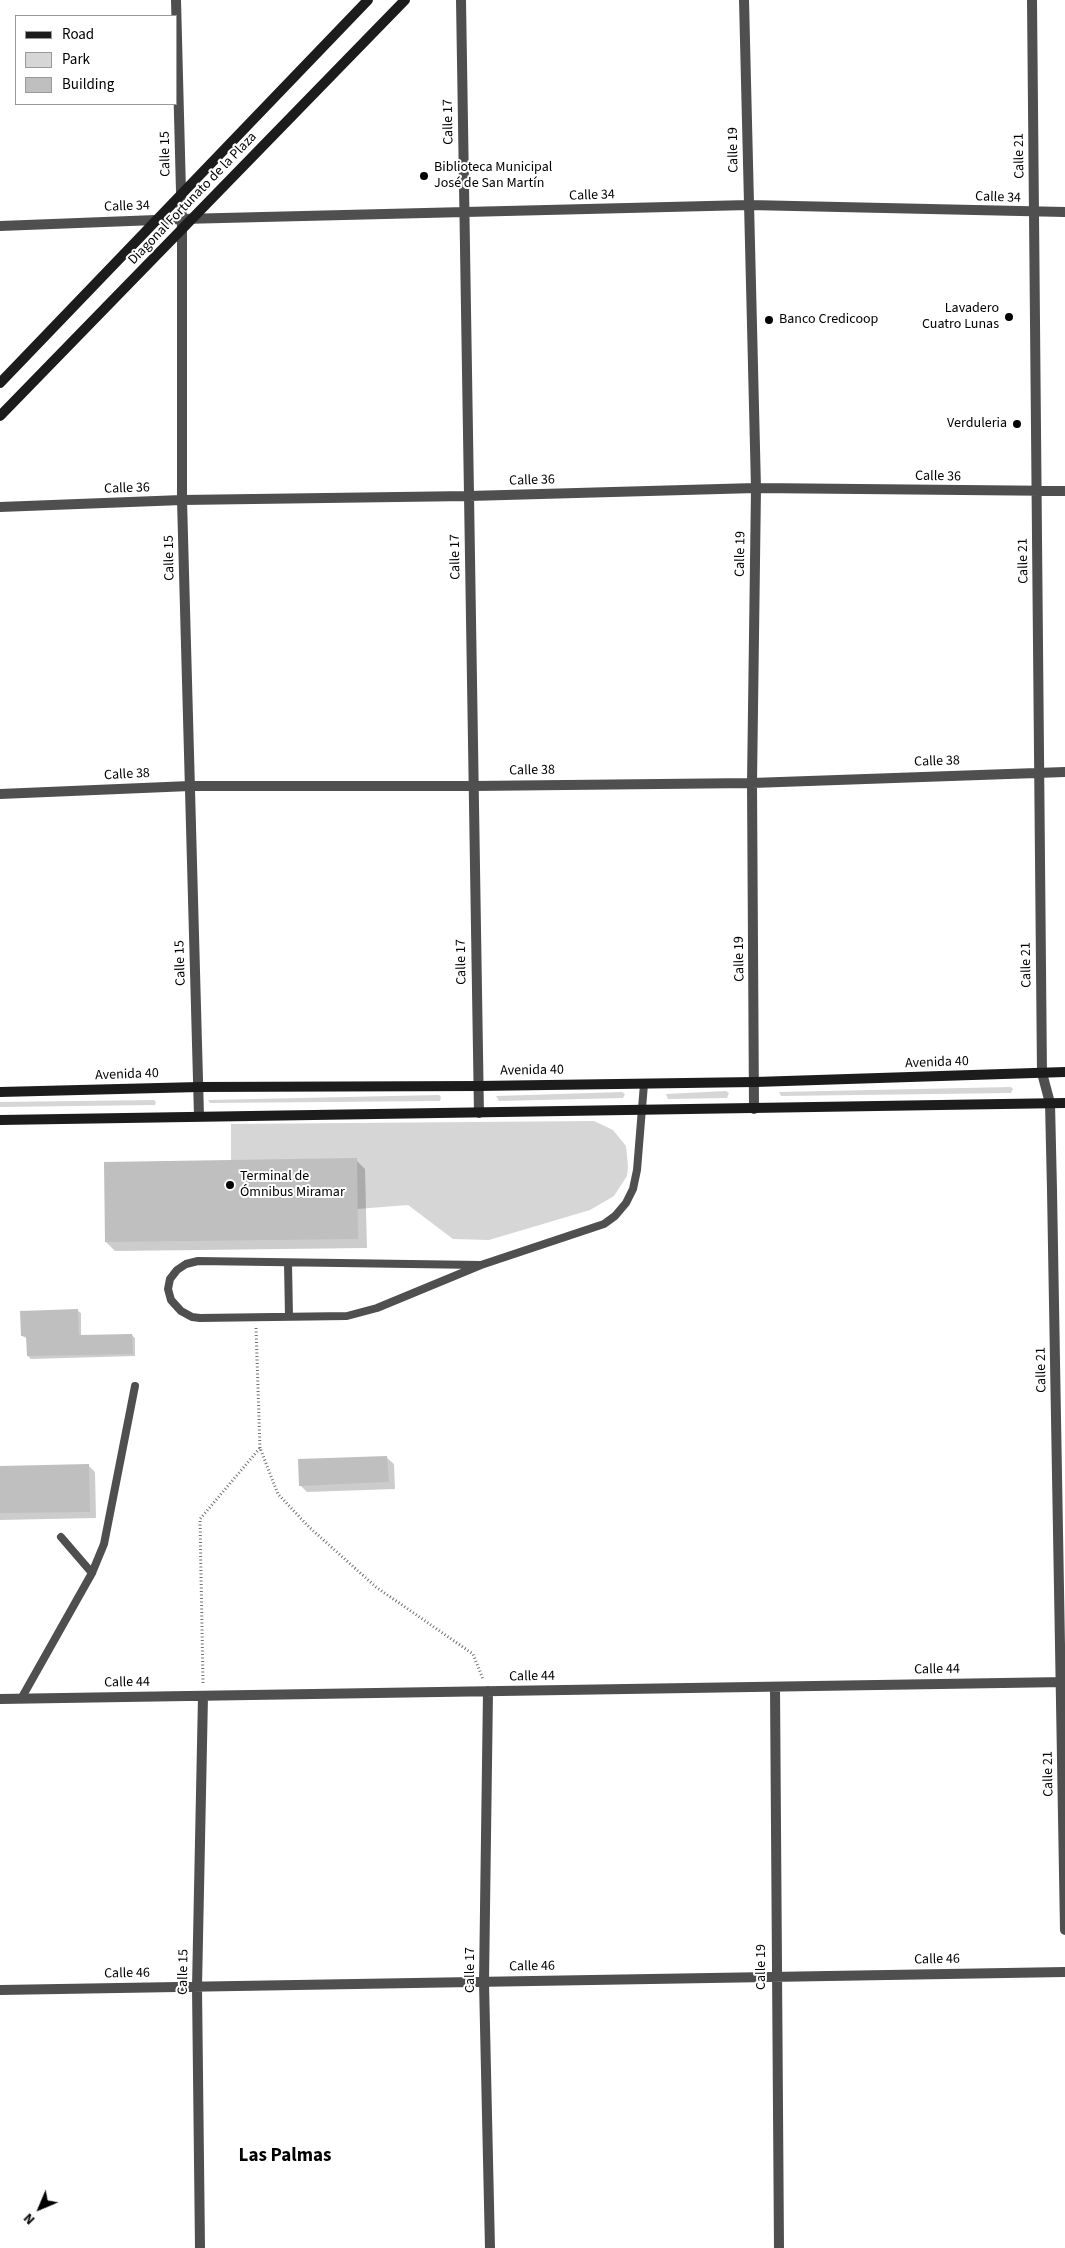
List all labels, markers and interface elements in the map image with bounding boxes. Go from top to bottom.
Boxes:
legend [15,15,178,105]
text: Road [62,24,94,45]
text: Park [62,49,90,70]
text: Building [62,74,114,95]
street label: Calle 17 [440,99,458,145]
street label: Calle 19 [725,127,743,173]
street label: Diagonal Fortunato de la Plaza [125,129,261,269]
street label: Calle 15 [157,131,175,177]
street label: Calle 21 [1011,133,1029,179]
place label: Biblioteca Municipal José de San Martín [434,160,552,192]
marker: Biblioteca Municipal José de San Martín [418,170,430,182]
street label: Calle 34 [569,187,615,205]
street label: Calle 34 [975,189,1021,207]
street label: Calle 34 [104,198,150,216]
place label: Lavadero Cuatro Lunas [922,301,999,334]
marker: Lavadero Cuatro Lunas [1003,311,1015,323]
place label: Banco Credicoop [779,312,878,328]
marker: Banco Credicoop [763,314,775,326]
place label: Verduleria [947,416,1007,432]
marker: Verduleria [1011,418,1023,430]
street label: Calle 36 [915,468,961,486]
street label: Calle 36 [509,472,555,490]
street label: Calle 36 [104,480,150,498]
street label: Calle 19 [732,531,750,577]
street label: Calle 17 [447,534,465,580]
street label: Calle 15 [161,535,179,581]
street label: Calle 21 [1015,538,1033,584]
street label: Calle 38 [914,753,960,771]
street label: Calle 38 [509,762,555,780]
street label: Calle 38 [104,765,150,785]
street label: Calle 19 [731,936,749,982]
street label: Calle 17 [453,939,471,985]
street label: Calle 15 [172,940,190,986]
street label: Calle 21 [1018,942,1036,988]
street label: Avenida 40 [905,1053,969,1073]
street label: Avenida 40 [500,1062,564,1080]
street label: Avenida 40 [95,1065,159,1085]
place label: Terminal de Ómnibus Miramar [240,1169,345,1202]
marker: Terminal de Ómnibus Miramar [224,1179,236,1191]
street label: Calle 21 [1033,1347,1051,1393]
street label: Calle 44 [914,1661,960,1679]
street label: Calle 44 [509,1668,555,1686]
street label: Calle 44 [104,1674,150,1692]
street label: Calle 21 [1040,1751,1058,1797]
street label: Calle 19 [754,1944,770,1990]
street label: Calle 17 [463,1947,479,1993]
street label: Calle 15 [175,1949,193,1995]
street label: Calle 46 [914,1951,960,1969]
street label: Calle 46 [509,1958,555,1976]
street label: Calle 46 [104,1965,150,1983]
district label: Las Palmas [239,2146,331,2168]
north arrow [15,2183,65,2233]
text: N [19,2208,40,2229]

